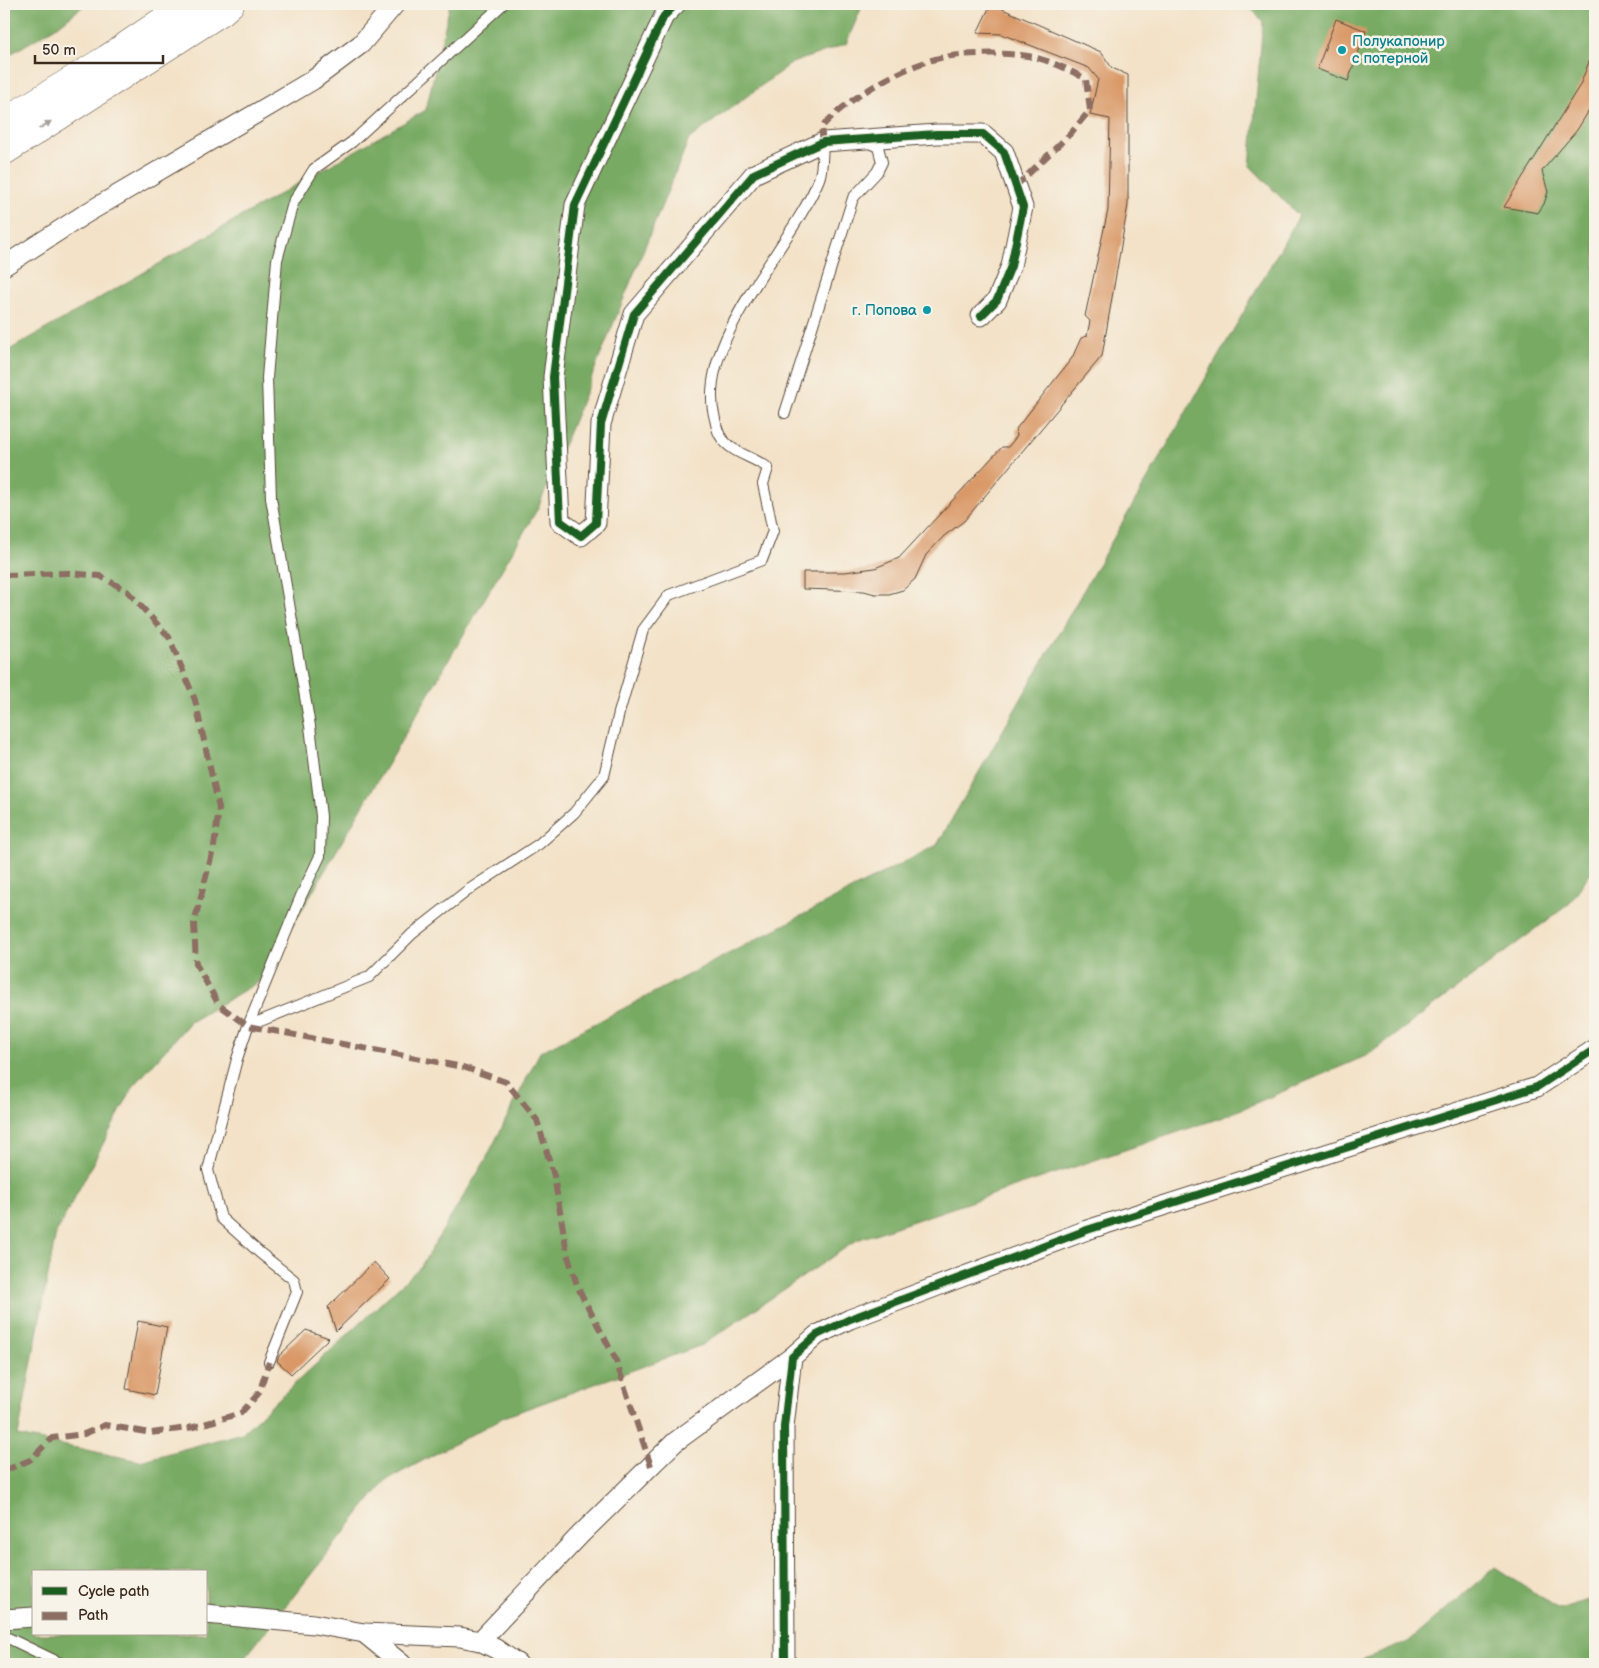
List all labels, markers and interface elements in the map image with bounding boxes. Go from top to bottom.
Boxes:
scale bar [35,32,162,64]
place label: Полукапонир с потерной [1352,32,1445,68]
text: 50 m [42,41,76,60]
marker: Полукапонир с потерной [1336,44,1348,56]
one-way arrow [38,120,52,130]
place label: г. Попова [852,301,917,320]
marker: г. Попова [921,304,933,316]
legend [32,1570,208,1636]
text: Cycle path [78,1582,149,1601]
text: Path [78,1606,108,1625]

